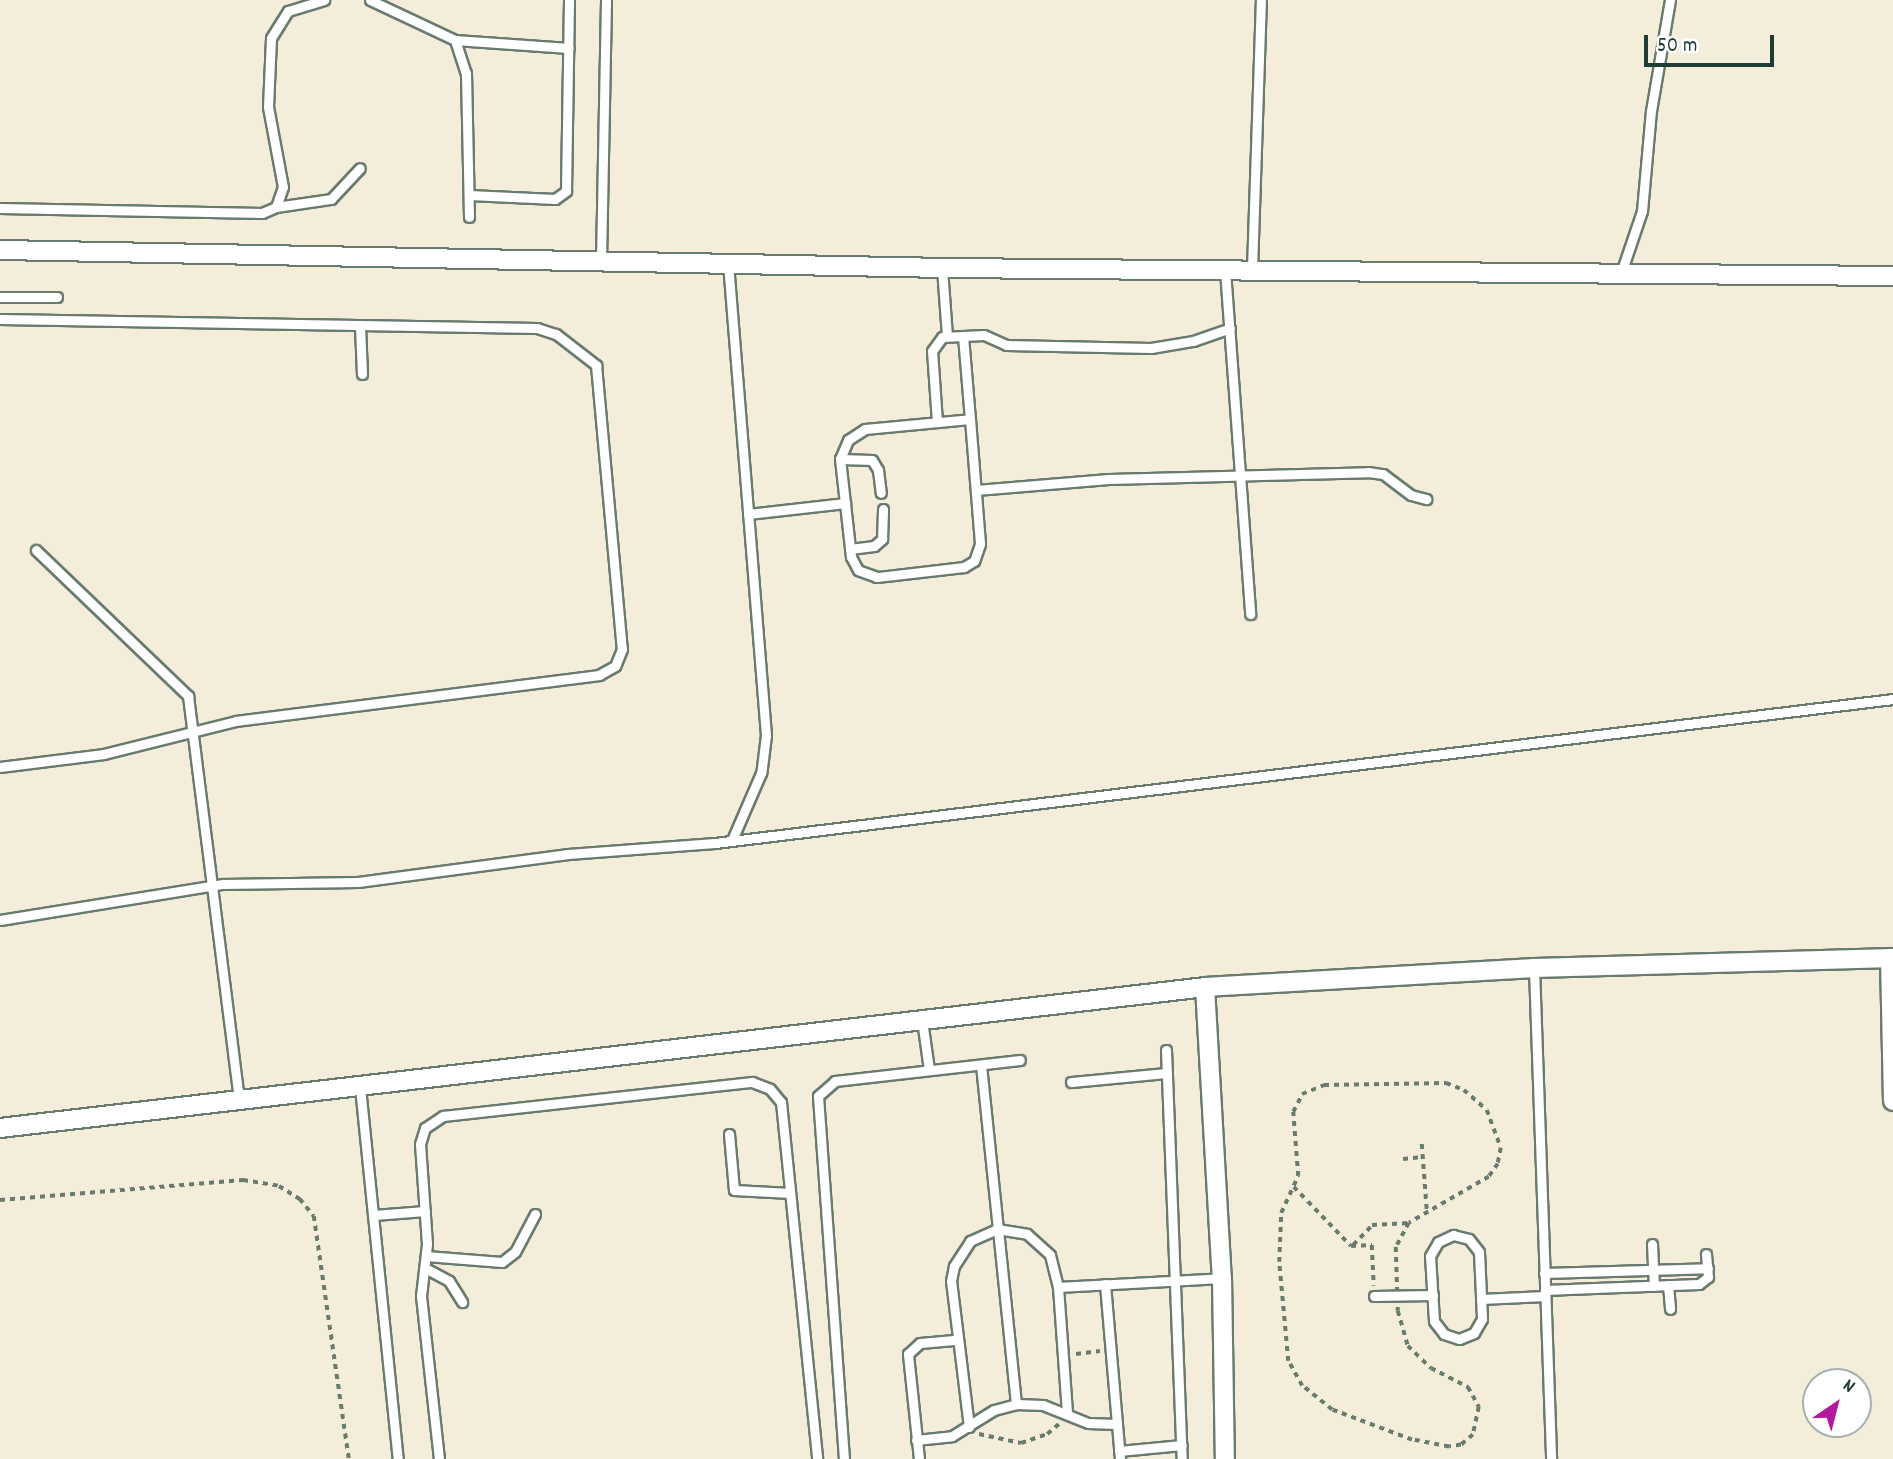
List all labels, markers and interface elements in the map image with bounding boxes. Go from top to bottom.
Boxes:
scale bar [1648,21,1778,65]
text: 50 m [1657,32,1697,62]
north arrow [1802,1368,1872,1438]
text: N [1837,1373,1860,1401]

